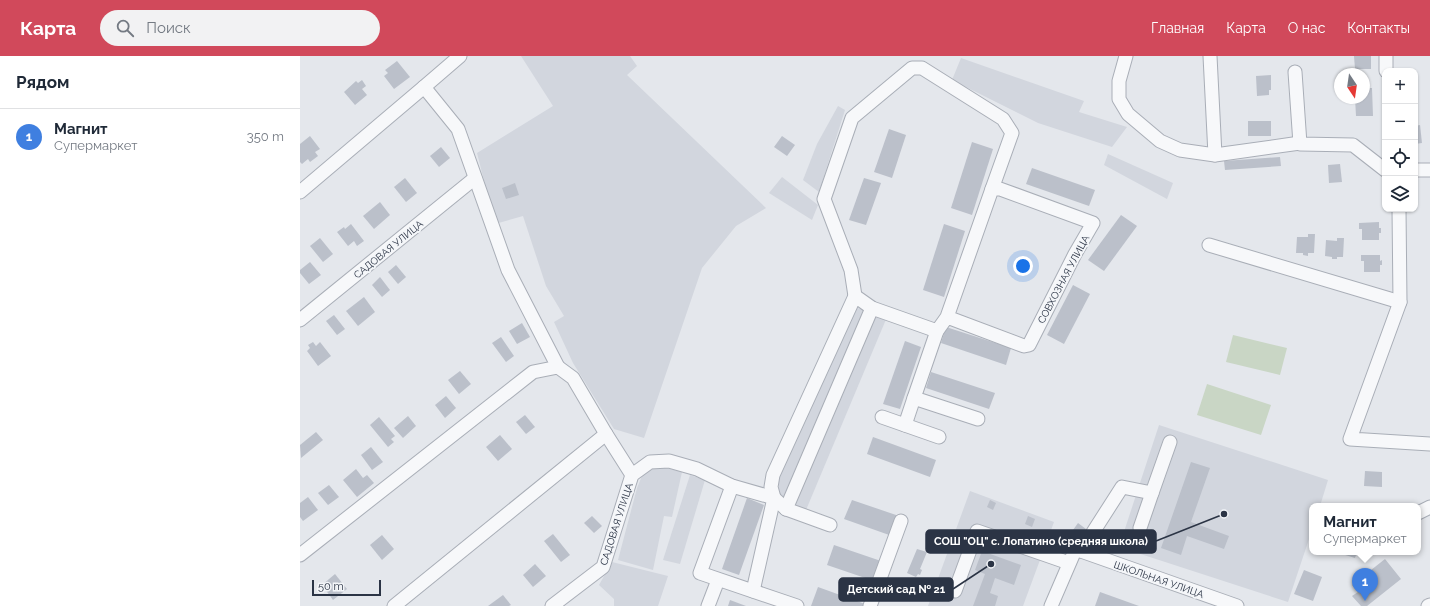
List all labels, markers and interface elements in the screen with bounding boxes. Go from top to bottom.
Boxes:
search box [100,10,380,46]
text: Карта [20,17,76,39]
icon: search [114,17,136,39]
text: Поиск [146,19,191,37]
text: Главная [1151,20,1204,36]
text: Карта [1226,20,1266,36]
text: О нас [1288,20,1325,36]
text: Контакты [1347,20,1410,36]
north arrow [1334,68,1370,104]
map controls [1382,68,1418,212]
button: + [1382,68,1418,104]
text: Рядом [16,72,69,92]
button: − [1382,104,1418,140]
text: Магнит [54,120,108,138]
text: 1 [26,129,32,144]
text: 350 m [247,129,284,144]
text: Супермаркет [54,138,137,153]
button: locate [1382,140,1418,176]
button: layers [1382,176,1418,212]
street label: САДОВАЯ УЛИЦА [351,218,425,281]
street label: СОВХОЗНАЯ УЛИЦА [1036,233,1091,325]
your location [1013,256,1033,276]
street label: САДОВАЯ УЛИЦА [598,481,635,567]
popup [1309,503,1421,555]
text: Магнит [1323,513,1377,531]
callout: СОШ "ОЦ" с. Лопатино (средняя школа) [926,530,1156,553]
text: Супермаркет [1323,531,1407,546]
text: СОШ "ОЦ" с. Лопатино (средняя школа) [934,535,1148,548]
street label: ШКОЛЬНАЯ УЛИЦА [1112,559,1206,600]
pin: 1 [1352,568,1378,601]
scale bar [312,578,381,597]
callout: Детский сад № 21 [839,578,953,601]
text: 50 m [318,580,344,593]
text: Детский сад № 21 [847,583,946,596]

